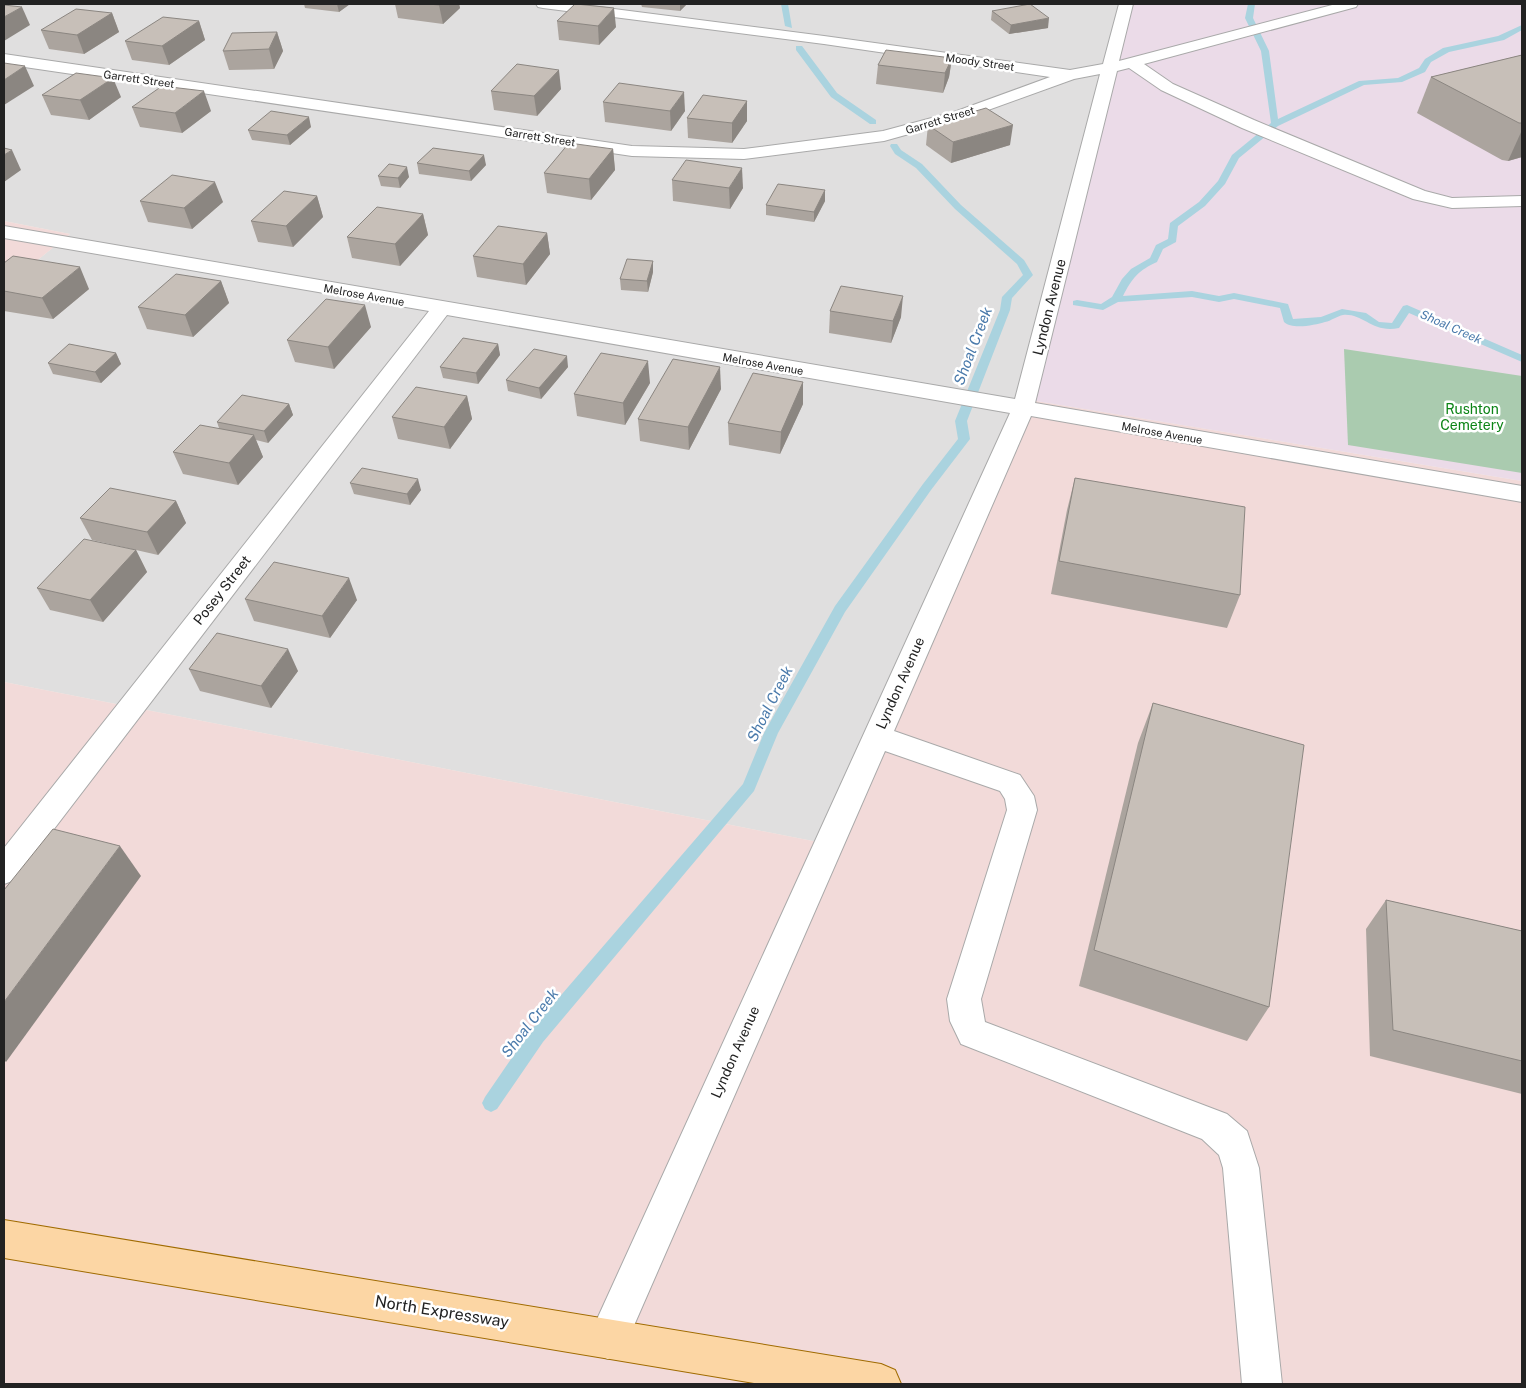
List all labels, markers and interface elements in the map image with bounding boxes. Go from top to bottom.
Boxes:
street label: Moody Street [945,51,1015,73]
street label: Garrett Street [103,68,175,90]
street label: Garrett Street [904,104,976,136]
street label: Garrett Street [504,125,576,149]
street label: Lyndon Avenue [1029,257,1069,357]
street label: Melrose Avenue [323,282,405,308]
water label: Shoal Creek [950,304,996,387]
water label: Shoal Creek [1418,307,1484,347]
street label: Melrose Avenue [722,351,804,377]
park label: Rushton Cemetery [1440,401,1504,433]
street label: Melrose Avenue [1121,420,1203,446]
street label: Posey Street [190,552,254,628]
street label: Lyndon Avenue [873,634,927,731]
water label: Shoal Creek [743,662,796,744]
water label: Shoal Creek [498,984,562,1060]
street label: Lyndon Avenue [708,1003,762,1100]
street label: North Expressway [374,1292,511,1332]

